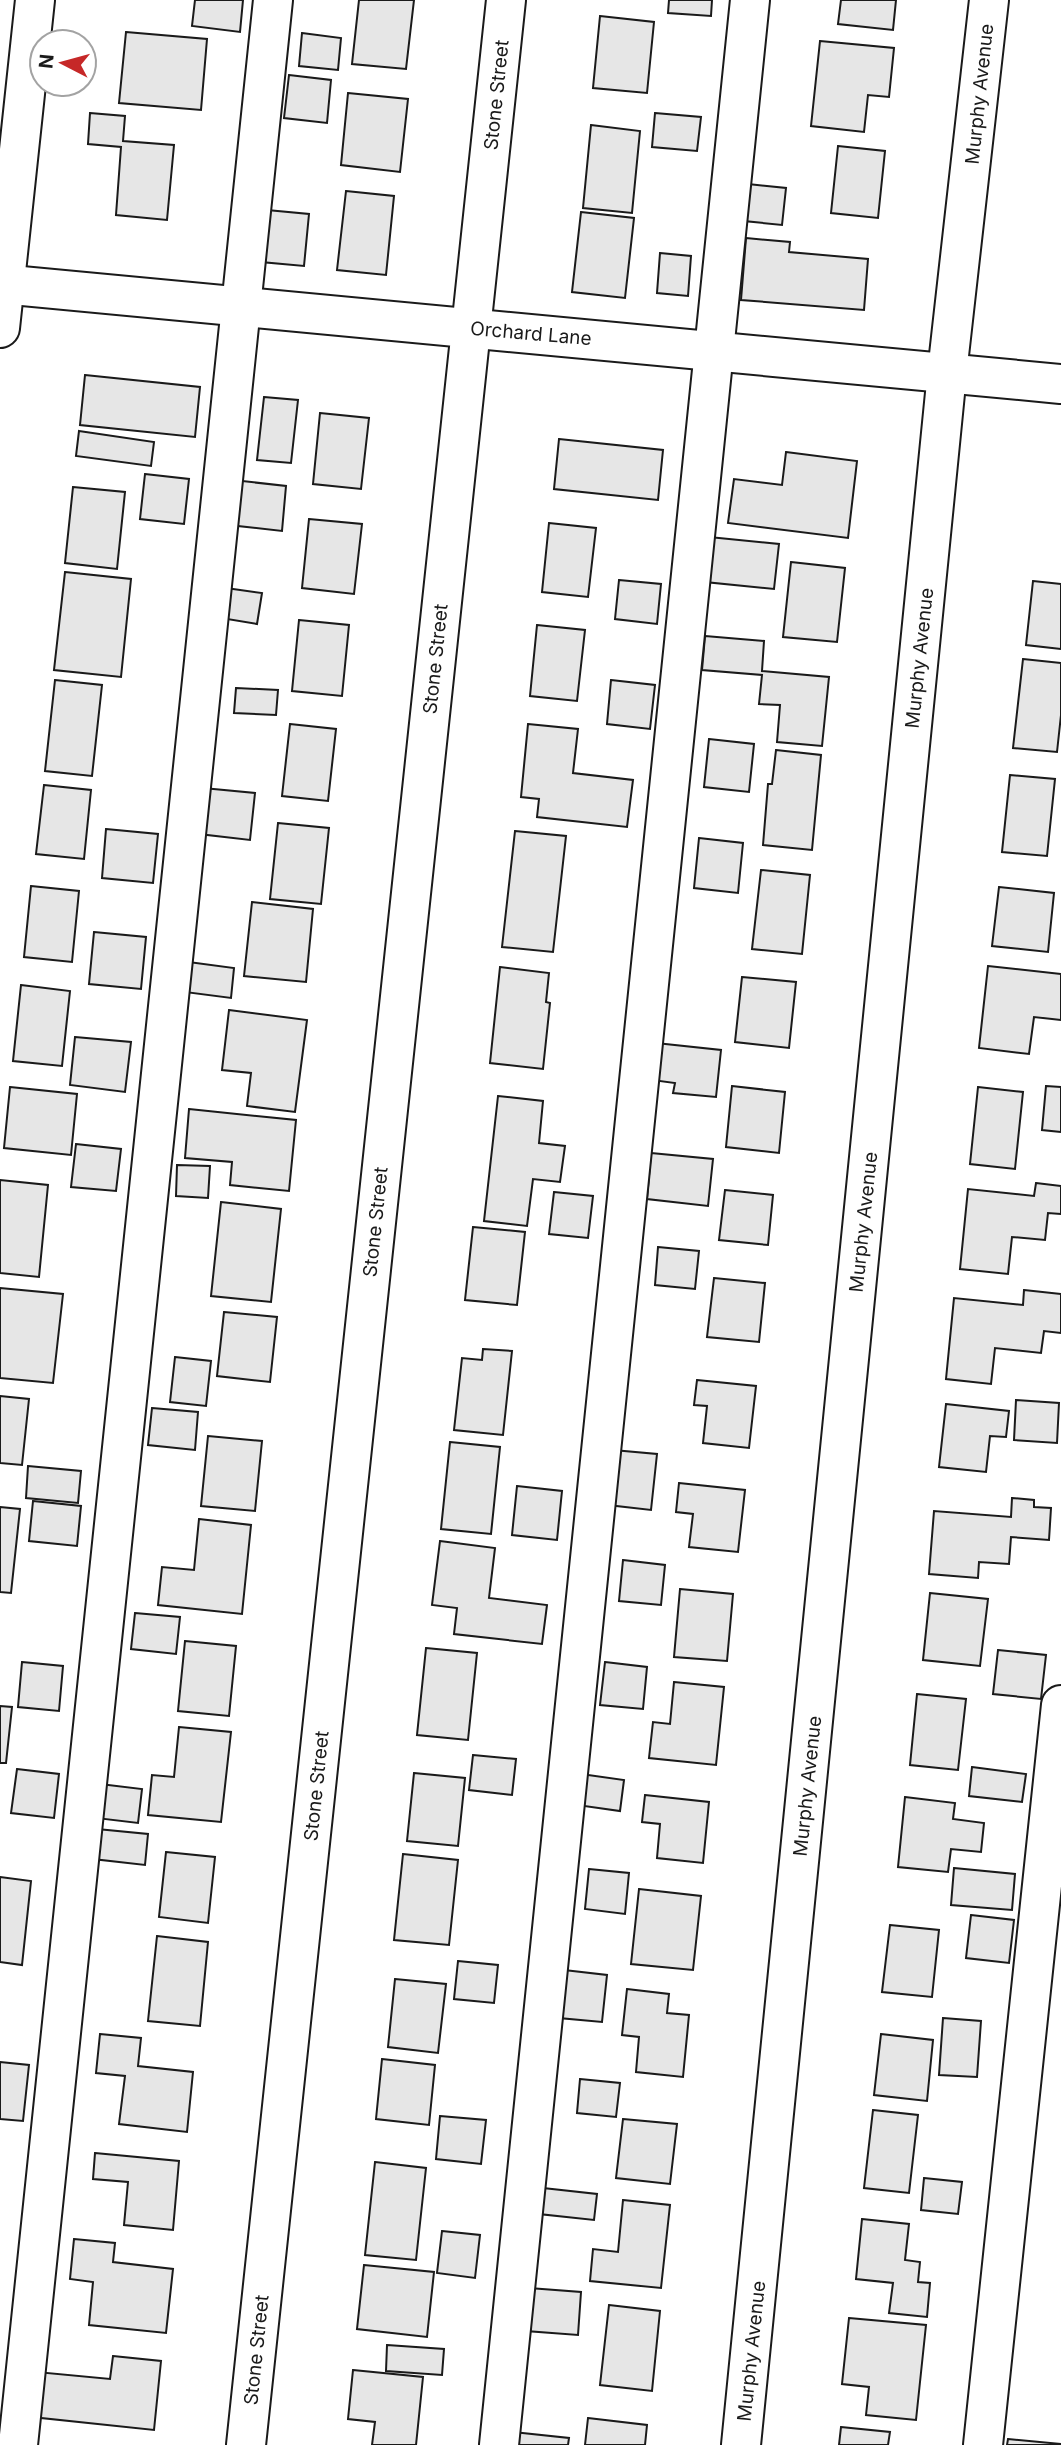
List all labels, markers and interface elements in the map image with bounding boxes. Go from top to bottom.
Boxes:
street label: Murphy Avenue [961,23,998,165]
north arrow [28,28,98,98]
street label: Stone Street [479,39,514,151]
text: N [34,53,59,70]
street label: Orchard Lane [469,317,593,350]
street label: Murphy Avenue [901,587,938,729]
street label: Stone Street [418,603,453,715]
street label: Murphy Avenue [845,1151,882,1293]
street label: Stone Street [358,1166,393,1278]
street label: Murphy Avenue [789,1715,826,1857]
street label: Stone Street [299,1730,334,1842]
street label: Murphy Avenue [733,2280,770,2422]
street label: Stone Street [239,2294,274,2406]

